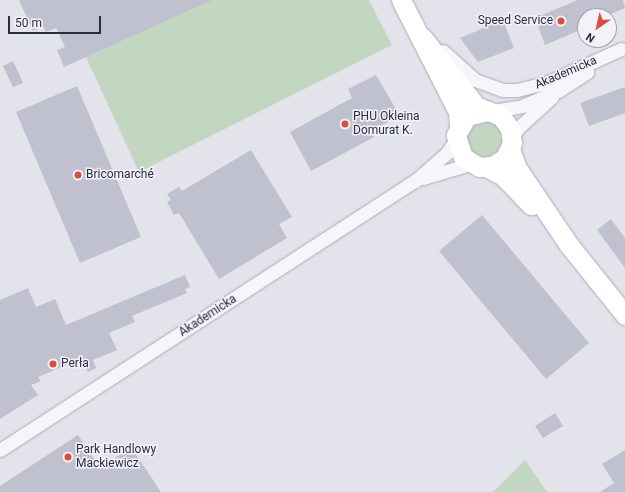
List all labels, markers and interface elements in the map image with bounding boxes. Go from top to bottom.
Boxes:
scale bar [10,8,103,34]
north arrow [577,8,617,48]
place label: Speed Service [478,14,553,28]
text: 50 m [15,16,42,30]
marker: Speed Service [556,16,566,26]
text: N [584,30,597,45]
street label: Akademicka [533,53,599,93]
place label: PHU Okleina Domurat K. [353,110,420,138]
marker: PHU Okleina Domurat K. [340,119,350,129]
place label: Bricomarché [86,168,154,182]
marker: Bricomarché [73,170,83,180]
street label: Akademicka [176,292,240,340]
place label: Perła [61,357,89,371]
marker: Perła [48,359,58,369]
place label: Park Handlowy Mackiewicz [76,443,156,471]
marker: Park Handlowy Mackiewicz [63,452,73,462]

